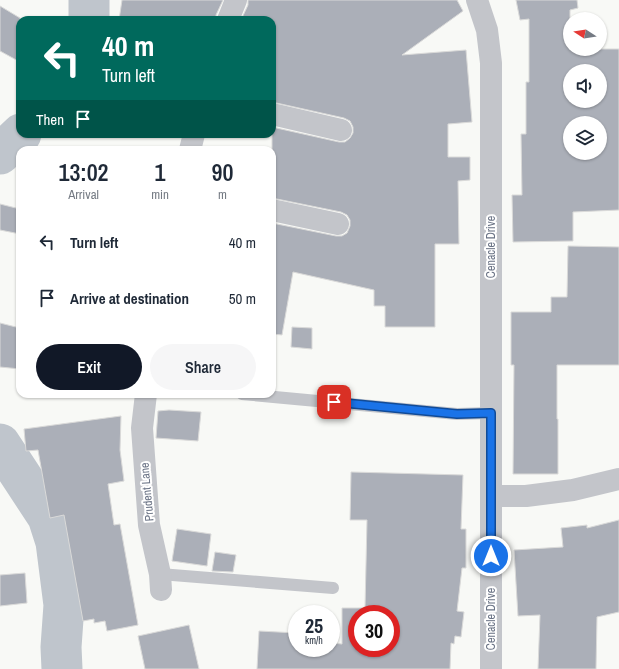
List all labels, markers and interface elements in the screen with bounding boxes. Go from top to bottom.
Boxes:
north arrow [563,12,607,56]
map controls [563,12,607,160]
text: 40 m [102,27,154,65]
icon: left [36,32,88,84]
text: Turn left [102,63,155,88]
button: sound [563,64,607,108]
icon: arrive [72,108,94,130]
text: Then [36,109,64,130]
button: layers [563,116,607,160]
text: 13:02 [59,156,109,188]
text: 1 [155,156,165,188]
text: 90 [211,156,233,188]
text: Arrival [68,186,99,203]
text: min [151,186,169,203]
text: m [218,186,227,203]
street label: Cenacle Drive [483,216,499,278]
icon: left [36,231,58,253]
text: Turn left [70,232,118,253]
text: 40 m [229,232,256,253]
icon: arrive [36,287,58,309]
text: Arrive at destination [70,288,189,309]
text: 50 m [229,288,256,309]
button: Exit [36,344,142,390]
button: Share [150,344,256,390]
pin [317,385,351,419]
icon: arrive [323,391,345,413]
street label: Prudent Lane [136,462,158,522]
position arrow [470,535,512,577]
street label: Cenacle Drive [483,588,499,650]
speed limit sign: 30 [348,605,400,657]
text: 25 [305,612,323,639]
text: km/h [305,634,323,647]

